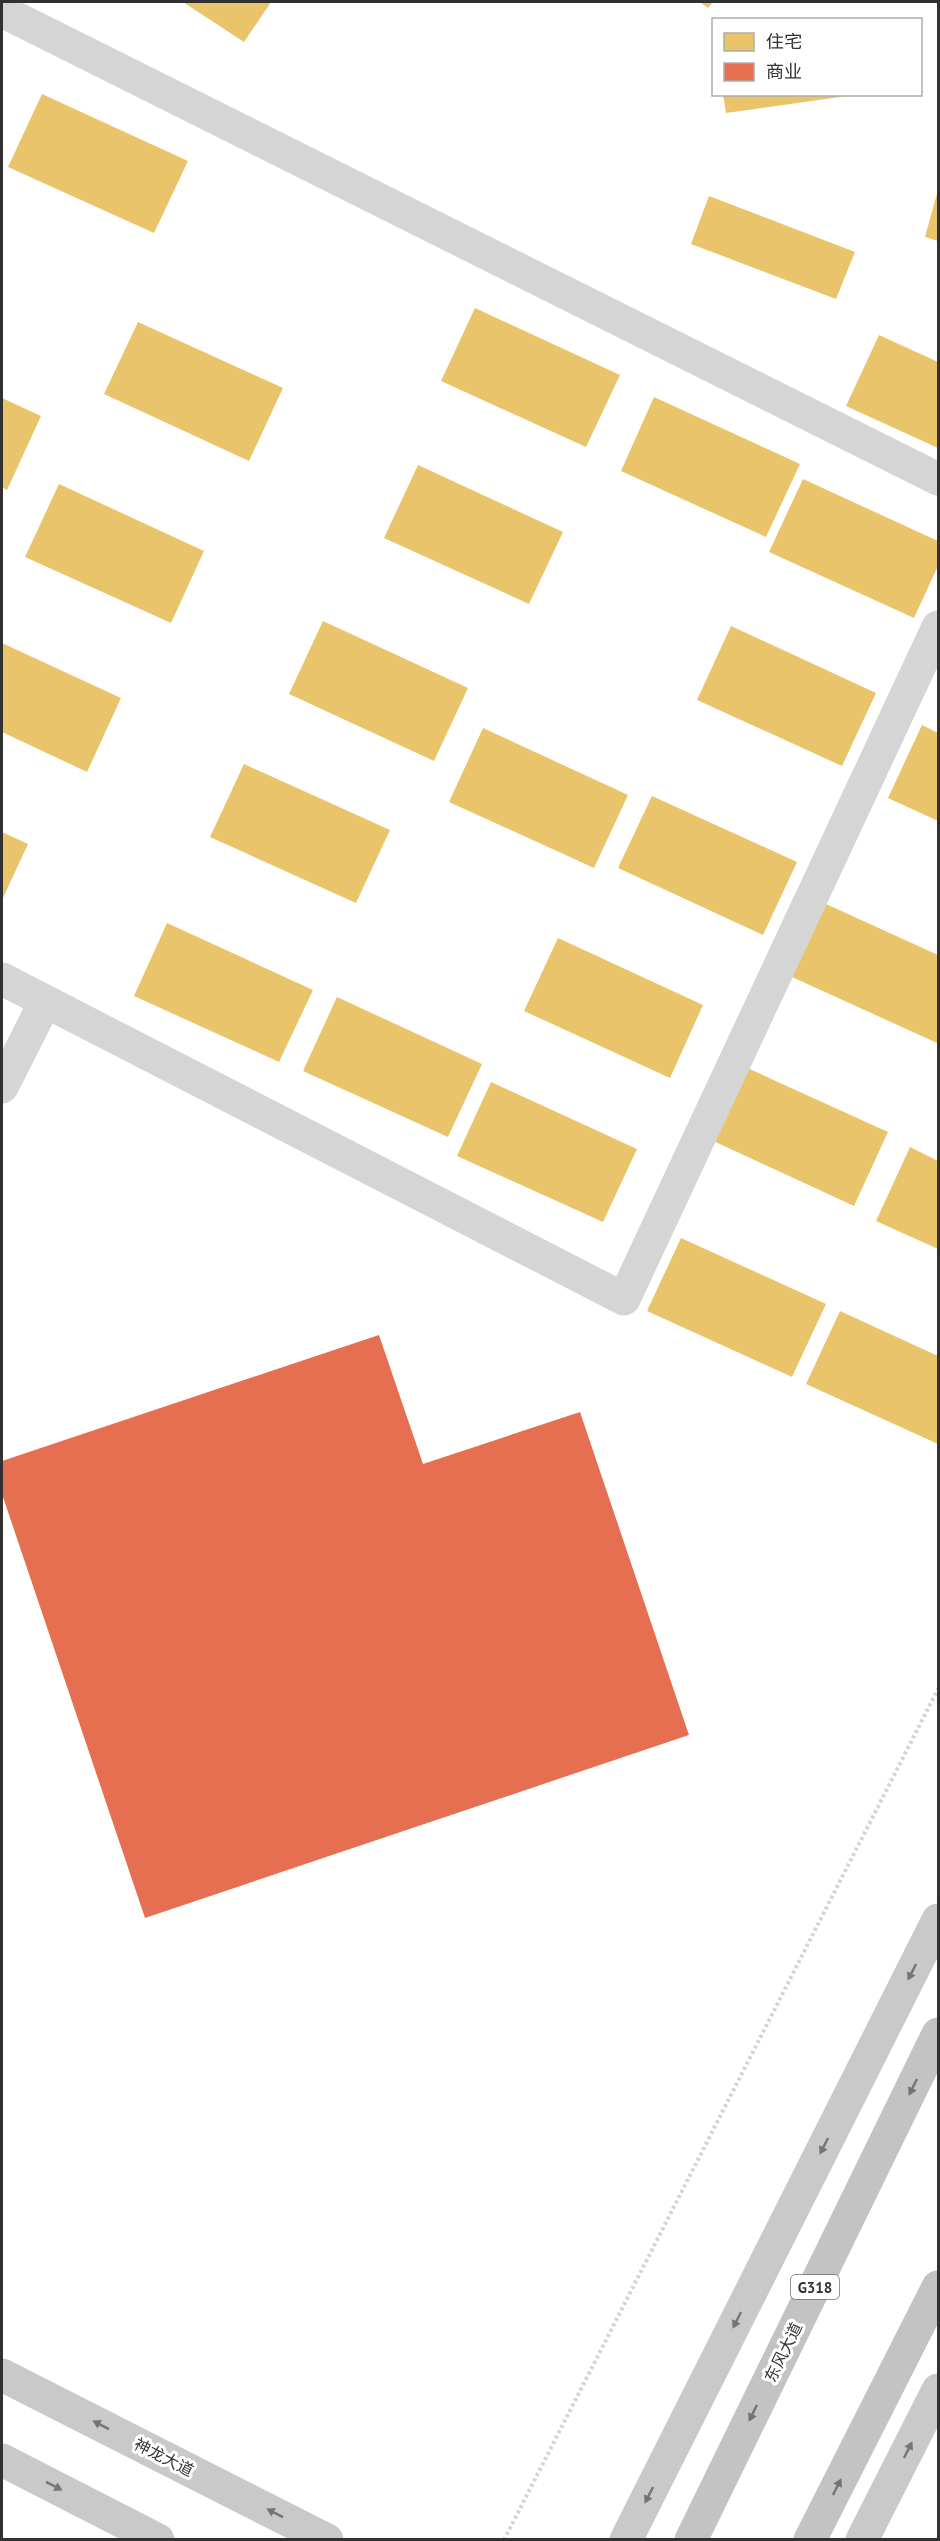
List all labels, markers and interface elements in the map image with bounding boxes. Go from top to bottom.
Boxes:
legend [712,18,922,96]
text: 住宅 [766,30,802,53]
text: 商业 [766,60,802,83]
one-way arrow [907,1964,917,1981]
one-way arrow [908,2078,917,2095]
one-way arrow [820,2138,829,2155]
road number: G318 [791,2275,839,2299]
one-way arrow [732,2312,741,2329]
street label: 东风大道 [760,2319,806,2385]
one-way arrow [748,2404,758,2421]
one-way arrow [93,2420,110,2430]
street label: 神龙大道 [131,2434,197,2480]
one-way arrow [903,2441,913,2458]
one-way arrow [832,2479,842,2496]
one-way arrow [45,2482,62,2491]
one-way arrow [644,2486,653,2503]
one-way arrow [267,2508,284,2518]

